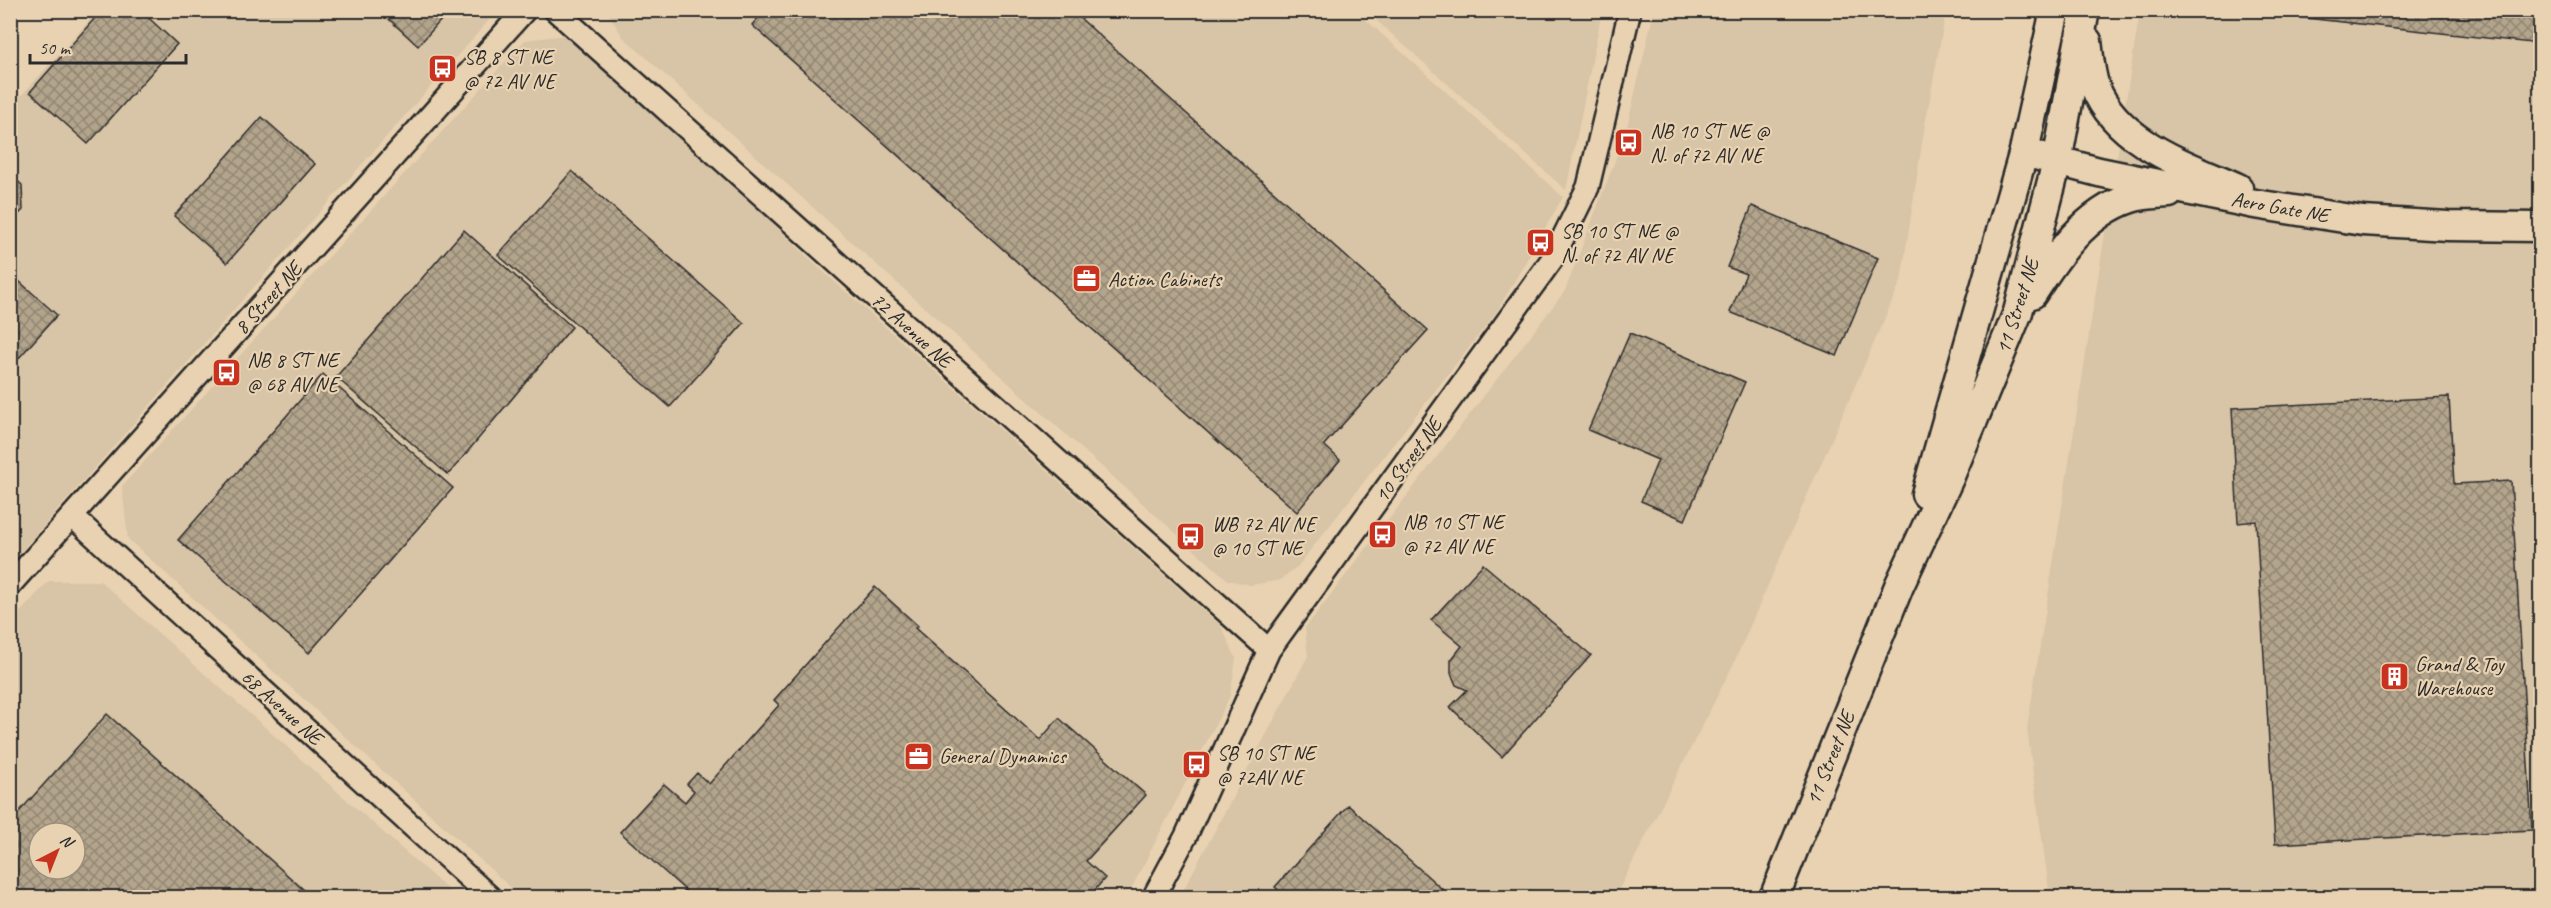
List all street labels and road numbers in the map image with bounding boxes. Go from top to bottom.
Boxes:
street label: Aero Gate NE [2229,186,2333,229]
street label: 11 Street NE [1989,252,2045,357]
street label: 8 Street NE [229,254,309,340]
street label: 72 Avenue NE [866,287,960,375]
street label: 10 Street NE [1369,410,1449,507]
street label: 68 Avenue NE [236,664,330,752]
street label: 11 Street NE [1799,705,1862,809]

